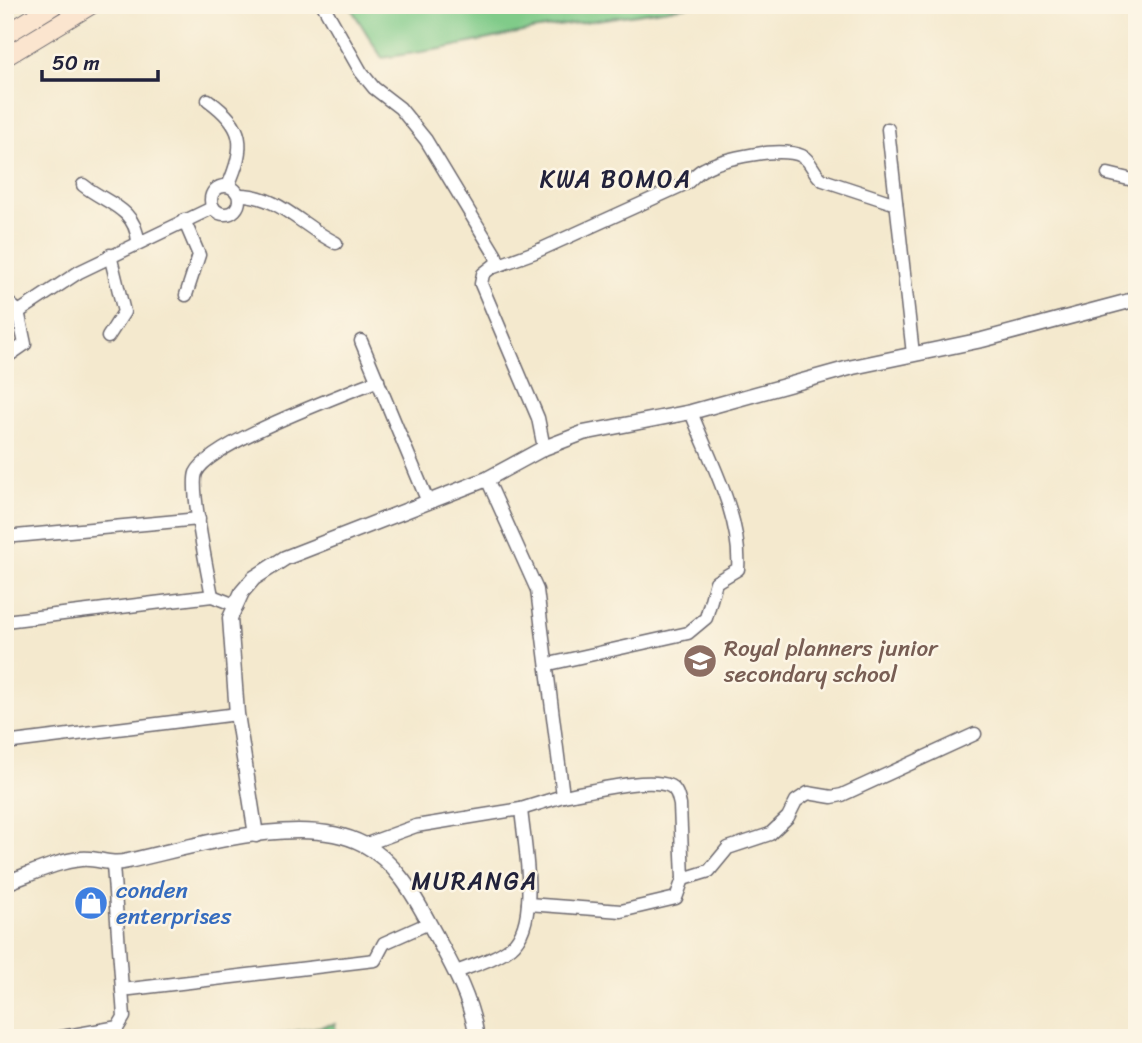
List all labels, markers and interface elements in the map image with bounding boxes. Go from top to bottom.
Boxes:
scale bar [42,38,158,82]
text: 50 m [52,44,100,82]
district label: KWA BOMOA [540,158,692,200]
place label: Royal planners junior secondary school [723,628,939,695]
school or university icon: Royal planners junior secondary school [681,642,719,680]
district label: MURANGA [411,860,539,902]
place label: conden enterprises [116,870,232,937]
shop icon: conden enterprises [72,884,110,922]

